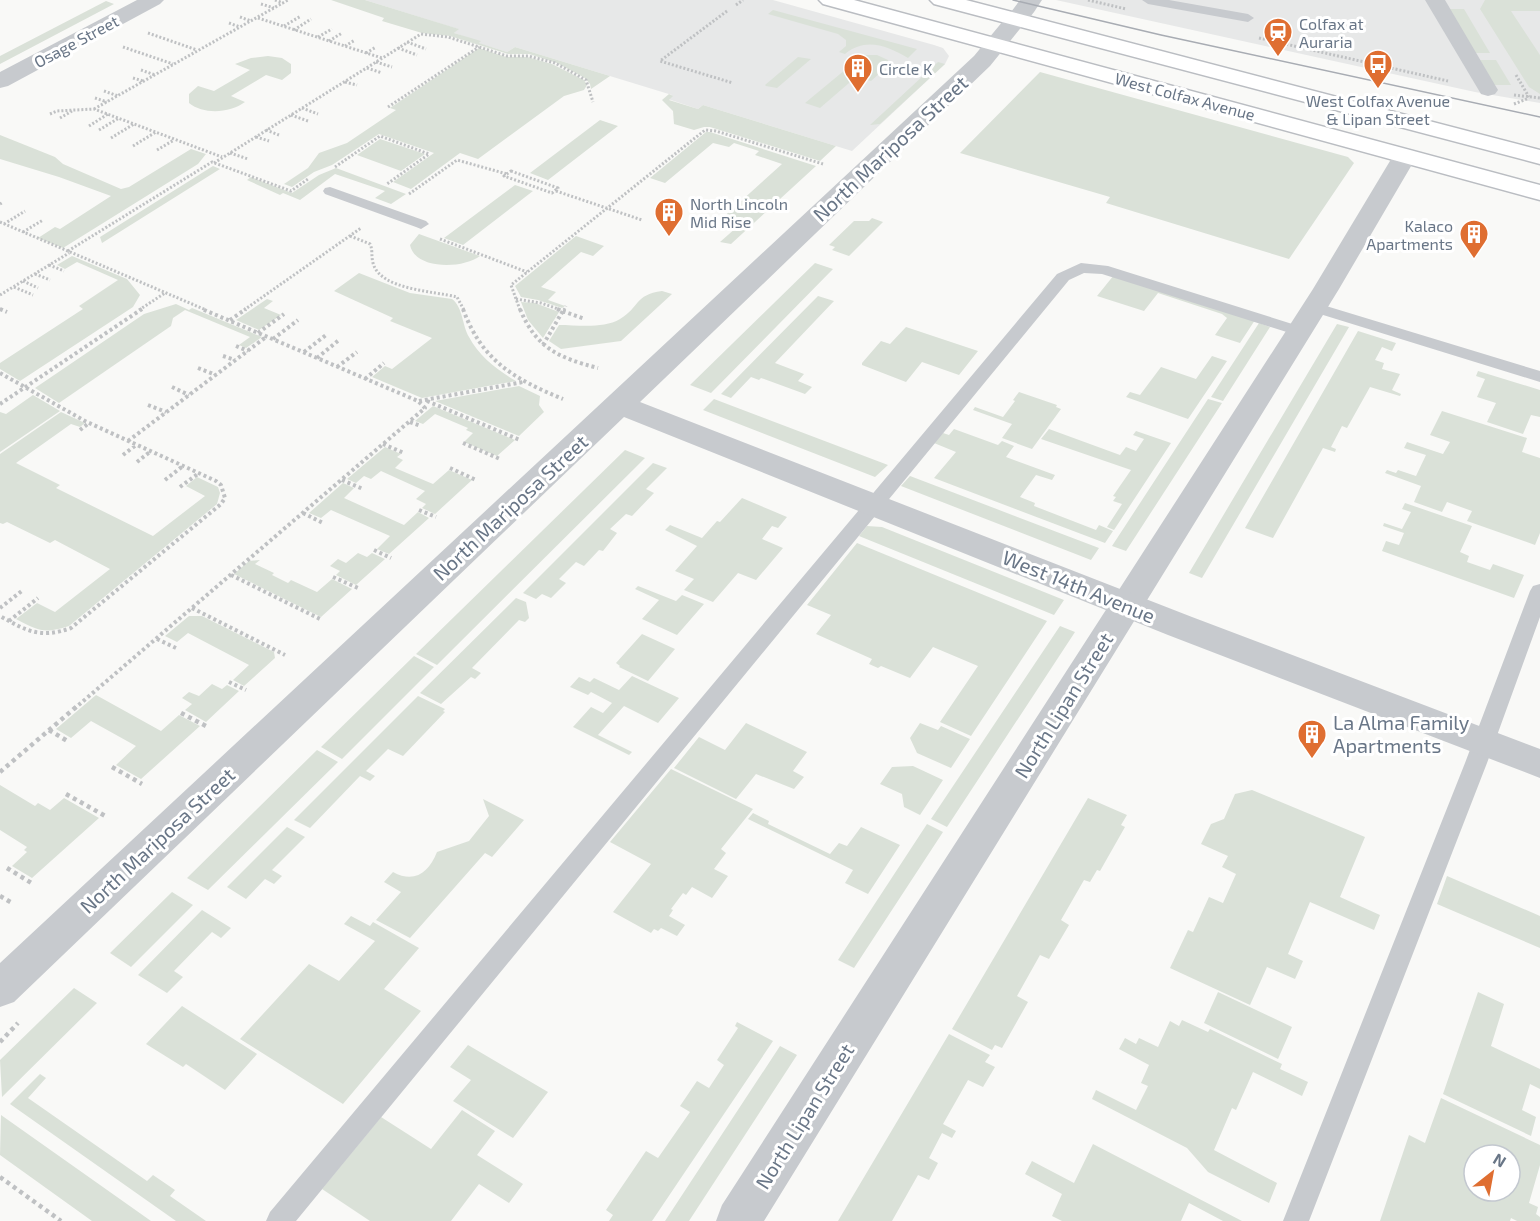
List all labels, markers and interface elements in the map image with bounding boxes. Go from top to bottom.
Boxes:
street label: Osage Street [30,11,122,71]
place label: Colfax at Auraria [1299,14,1364,51]
station icon: Colfax at Auraria [1262,16,1294,58]
bus stop icon: West Colfax Avenue & Lipan Street [1362,48,1394,90]
building icon: Circle K [842,52,874,94]
place label: Circle K [879,59,933,78]
street label: West Colfax Avenue [1113,68,1257,124]
street label: North Mariposa Street [808,70,973,226]
place label: West Colfax Avenue & Lipan Street [1306,91,1450,128]
place label: North Lincoln Mid Rise [690,194,788,231]
building icon: North Lincoln Mid Rise [653,196,685,238]
place label: Kalaco Apartments [1366,216,1453,253]
building icon: Kalaco Apartments [1458,218,1490,260]
street label: North Mariposa Street [428,429,593,585]
street label: West 14th Avenue [999,545,1159,627]
street label: North Lipan Street [1009,628,1118,782]
place label: La Alma Family Apartments [1333,710,1470,757]
building icon: La Alma Family Apartments [1296,718,1328,760]
street label: North Mariposa Street [75,762,240,918]
street label: North Lipan Street [750,1039,859,1193]
north arrow [1462,1143,1522,1203]
text: N [1490,1149,1510,1171]

